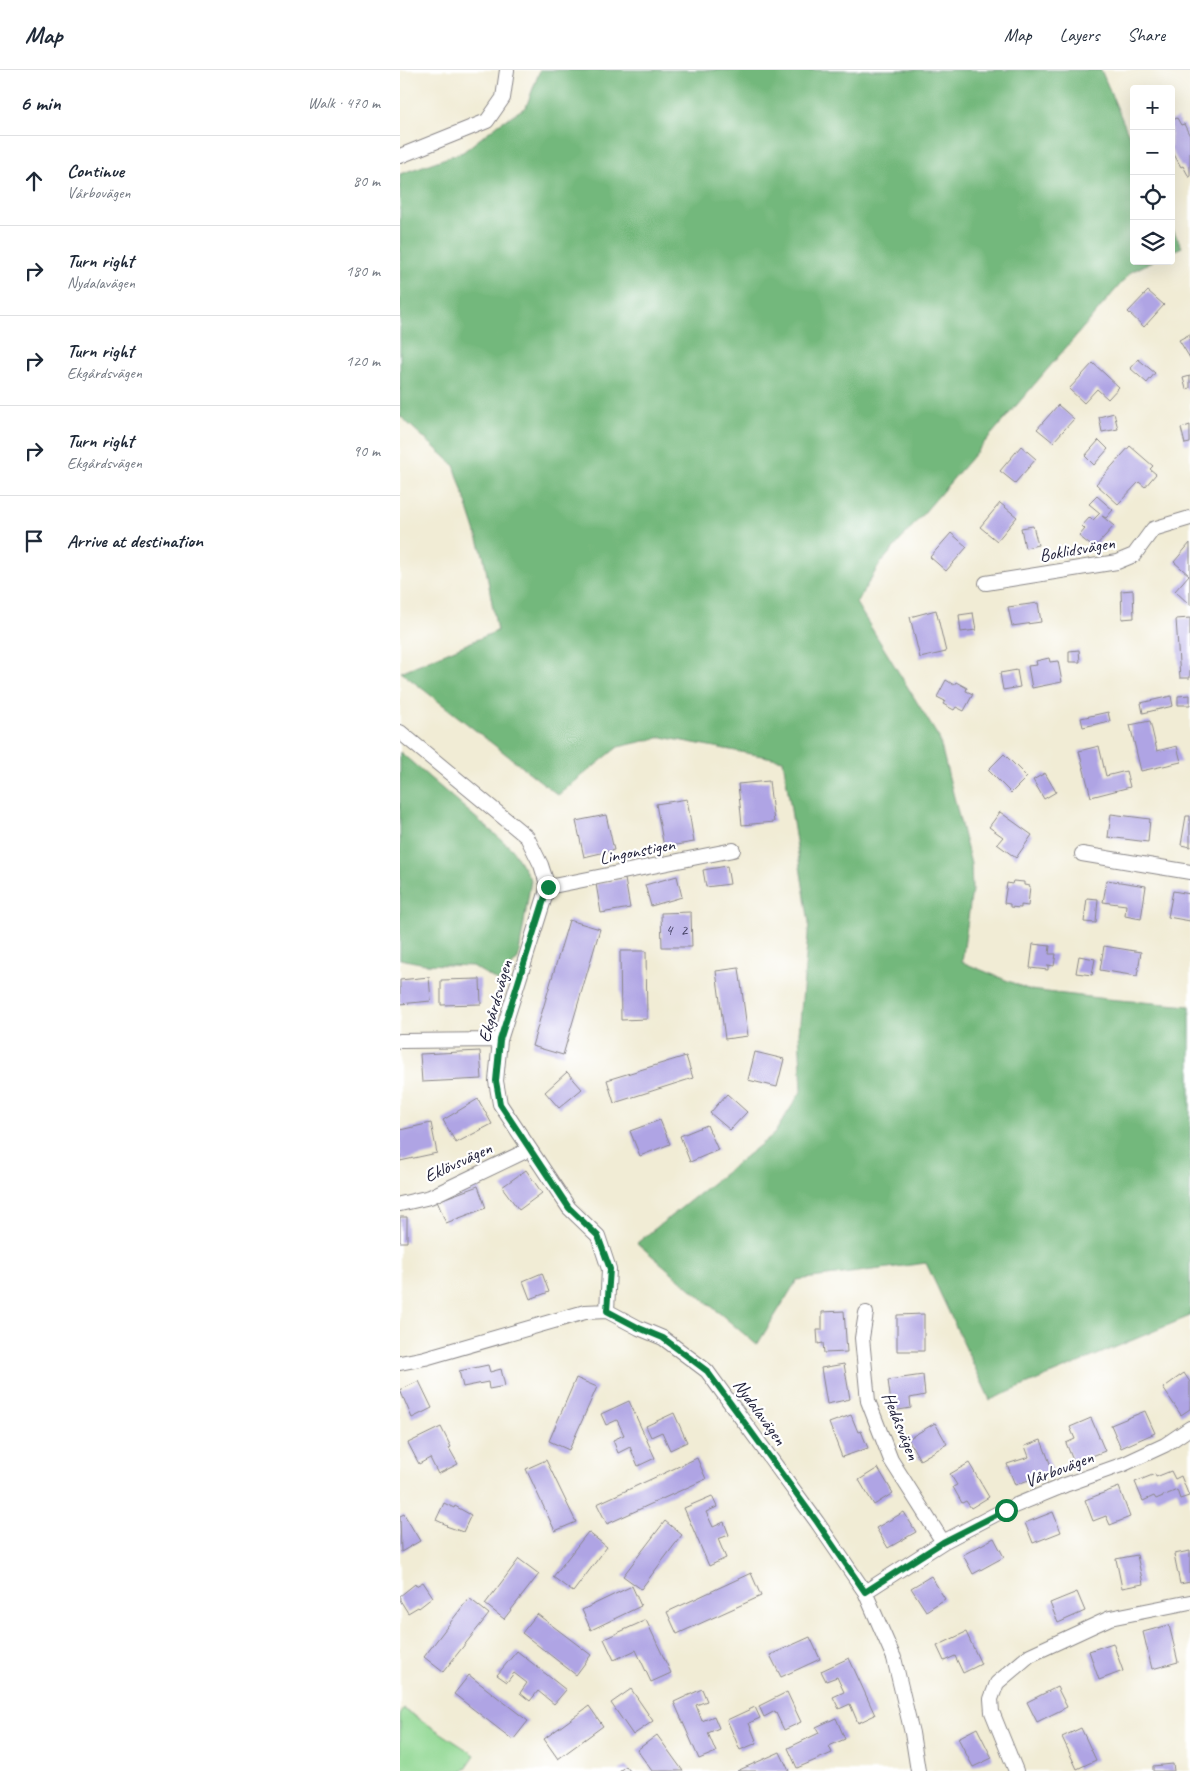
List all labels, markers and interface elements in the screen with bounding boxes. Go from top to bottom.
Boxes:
text: Map [25,20,62,50]
text: Map [1004,24,1032,46]
text: Layers [1060,24,1099,46]
text: Share [1127,24,1165,46]
map controls [1130,85,1175,265]
button: + [1130,85,1175,130]
text: 6 min [20,90,61,116]
text: Walk · 470 m [308,93,380,113]
button: − [1130,130,1175,175]
text: Continue [67,159,124,183]
icon: ahead [20,167,48,195]
text: 80 m [353,171,380,191]
button: locate [1130,175,1175,220]
text: Vårbovägen [67,183,131,203]
button: layers [1130,220,1175,265]
text: Turn right [67,249,134,273]
icon: right [20,257,48,285]
text: 180 m [346,261,380,281]
text: Nydalavägen [67,273,135,293]
text: Turn right [67,339,134,363]
icon: right [20,347,48,375]
text: 120 m [346,351,380,371]
text: Ekgårdsvägen [67,363,142,383]
text: Turn right [67,429,134,453]
icon: right [20,437,48,465]
text: 90 m [353,441,380,461]
text: Ekgårdsvägen [67,453,142,473]
icon: arrive [20,527,48,555]
text: Arrive at destination [67,529,203,553]
street label: Boklidsvägen [1038,531,1117,566]
street label: Lingonstigen [598,833,677,869]
route end [537,876,560,899]
house number: 4 [666,921,674,940]
house number: 2 [681,921,689,940]
street label: Ekgårdsvägen [473,957,517,1045]
street label: Eklövsvägen [421,1136,496,1187]
street label: Nydalavägen [729,1375,792,1450]
street label: Hedåsvägen [877,1389,925,1464]
street label: Vårbovägen [1022,1446,1097,1492]
route start [995,1499,1018,1522]

